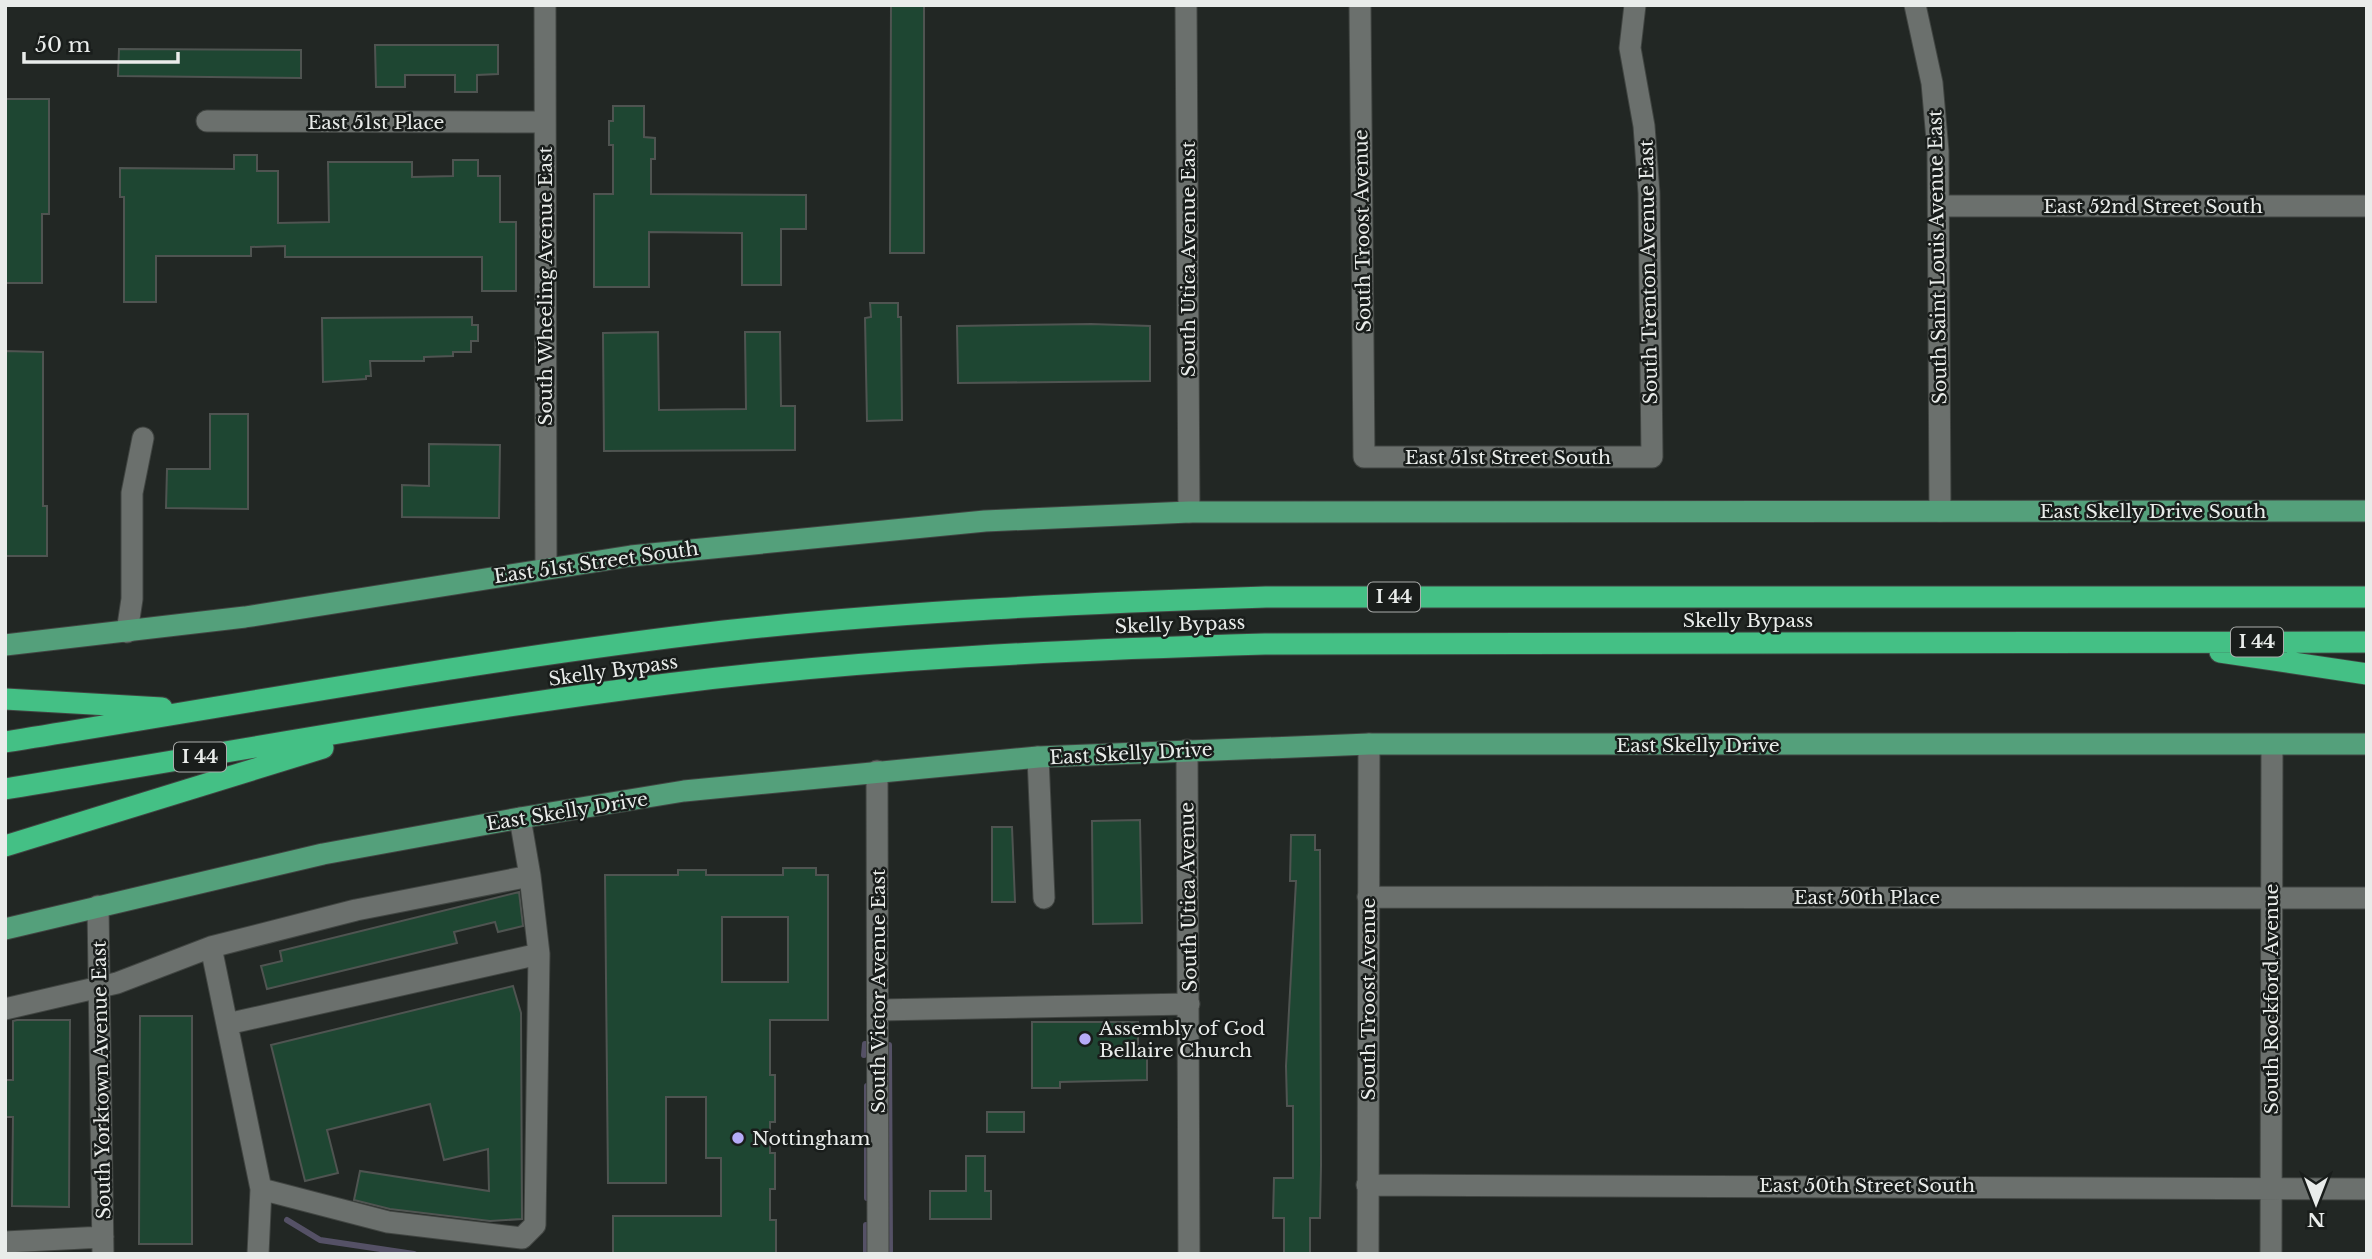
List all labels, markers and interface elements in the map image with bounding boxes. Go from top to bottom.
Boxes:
scale bar [24,21,178,65]
text: 50 m [35,32,91,58]
street label: South Saint Louis Avenue East [1923,109,1952,405]
street label: East 51st Place [308,111,444,134]
street label: South Troost Avenue [1349,129,1376,333]
street label: South Trenton Avenue East [1635,139,1662,404]
street label: South Utica Avenue East [1177,140,1200,377]
street label: South Wheeling Avenue East [534,145,557,426]
street label: East 52nd Street South [2043,195,2263,218]
street label: East 51st Street South [1405,446,1611,469]
street label: East Skelly Drive South [2040,500,2266,523]
street label: East 51st Street South [492,537,700,588]
road number: I 44 [1368,582,1420,612]
street label: Skelly Bypass [1683,609,1813,632]
street label: Skelly Bypass [1114,611,1246,638]
road number: I 44 [2231,628,2283,656]
street label: Skelly Bypass [547,650,679,691]
street label: East Skelly Drive [1616,734,1780,757]
street label: East Skelly Drive [1049,738,1213,769]
road number: I 44 [174,742,226,772]
street label: East Skelly Drive [485,787,650,836]
street label: South Utica Avenue [1175,802,1202,992]
street label: South Victor Avenue East [867,868,890,1113]
street label: South Rockford Avenue [2260,884,2283,1114]
street label: East 50th Place [1794,886,1940,909]
street label: South Troost Avenue [1357,898,1380,1100]
street label: South Yorktown Avenue East [88,940,115,1220]
place label: Assembly of God Bellaire Church [1098,1017,1265,1062]
marker: Assembly of God Bellaire Church [1077,1031,1093,1047]
place label: Nottingham [752,1127,870,1150]
marker: Nottingham [730,1130,746,1146]
north arrow [2281,1168,2351,1238]
street label: East 50th Street South [1759,1174,1975,1197]
text: N [2307,1208,2325,1231]

